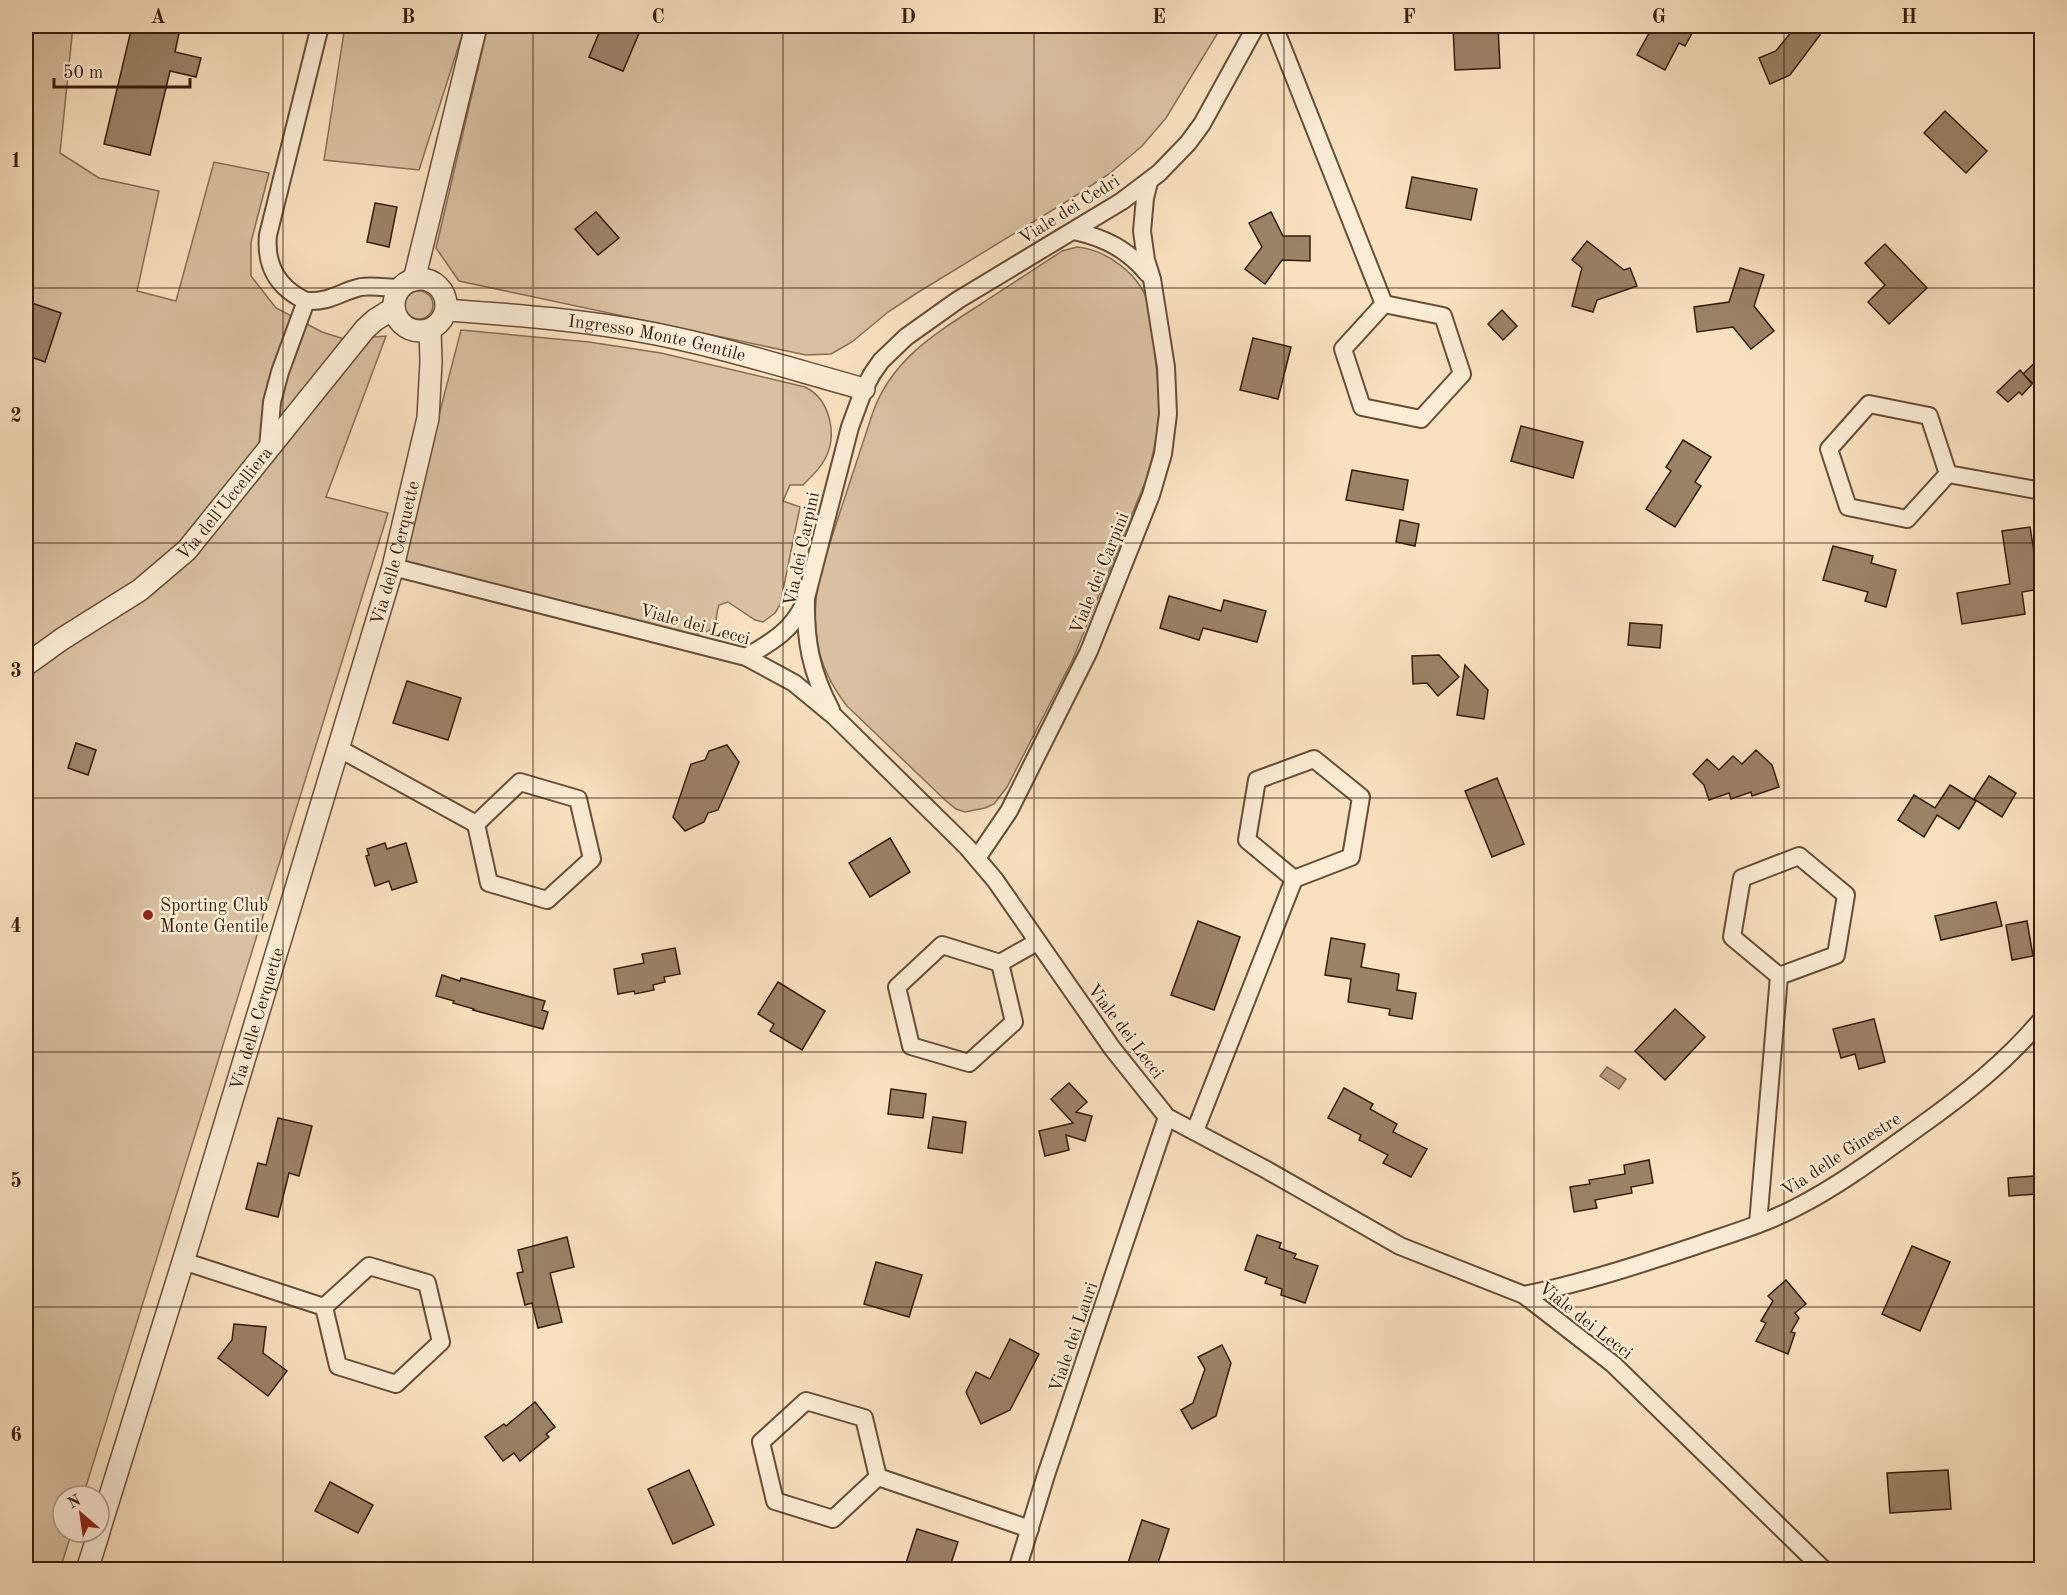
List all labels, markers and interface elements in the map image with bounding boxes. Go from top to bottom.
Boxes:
text: A [150,8,166,28]
text: B [401,8,415,28]
text: C [651,8,665,28]
text: D [900,8,916,28]
text: E [1152,8,1166,28]
text: F [1402,8,1416,28]
text: G [1652,8,1666,28]
text: H [1901,8,1917,28]
scale bar [54,51,190,89]
text: 50 m [63,64,103,82]
text: 1 [10,152,22,172]
street label: Viale dei Cedri [1016,172,1123,248]
street label: Ingresso Monte Gentile [567,313,747,365]
text: 2 [10,407,22,427]
street label: Via dell'Uccelliera [174,444,276,564]
street label: Via delle Cerquette [368,479,423,627]
street label: Via dei Carpini [781,490,823,608]
street label: Viale dei Carpini [1067,510,1133,637]
street label: Viale dei Lecci [638,602,752,648]
text: 3 [10,662,22,682]
place label: Sporting Club Monte Gentile [160,897,269,936]
marker: Sporting Club Monte Gentile [141,908,155,922]
text: 4 [10,917,22,937]
street label: Via delle Cerquette [228,945,288,1093]
street label: Viale dei Lecci [1084,981,1167,1082]
street label: Via delle Ginestre [1779,1110,1904,1200]
text: 5 [10,1171,22,1192]
street label: Viale dei Lecci [1535,1279,1636,1363]
street label: Viale dei Lauri [1047,1280,1101,1395]
text: 6 [10,1426,22,1446]
north arrow [51,1484,111,1544]
text: N [65,1492,85,1513]

